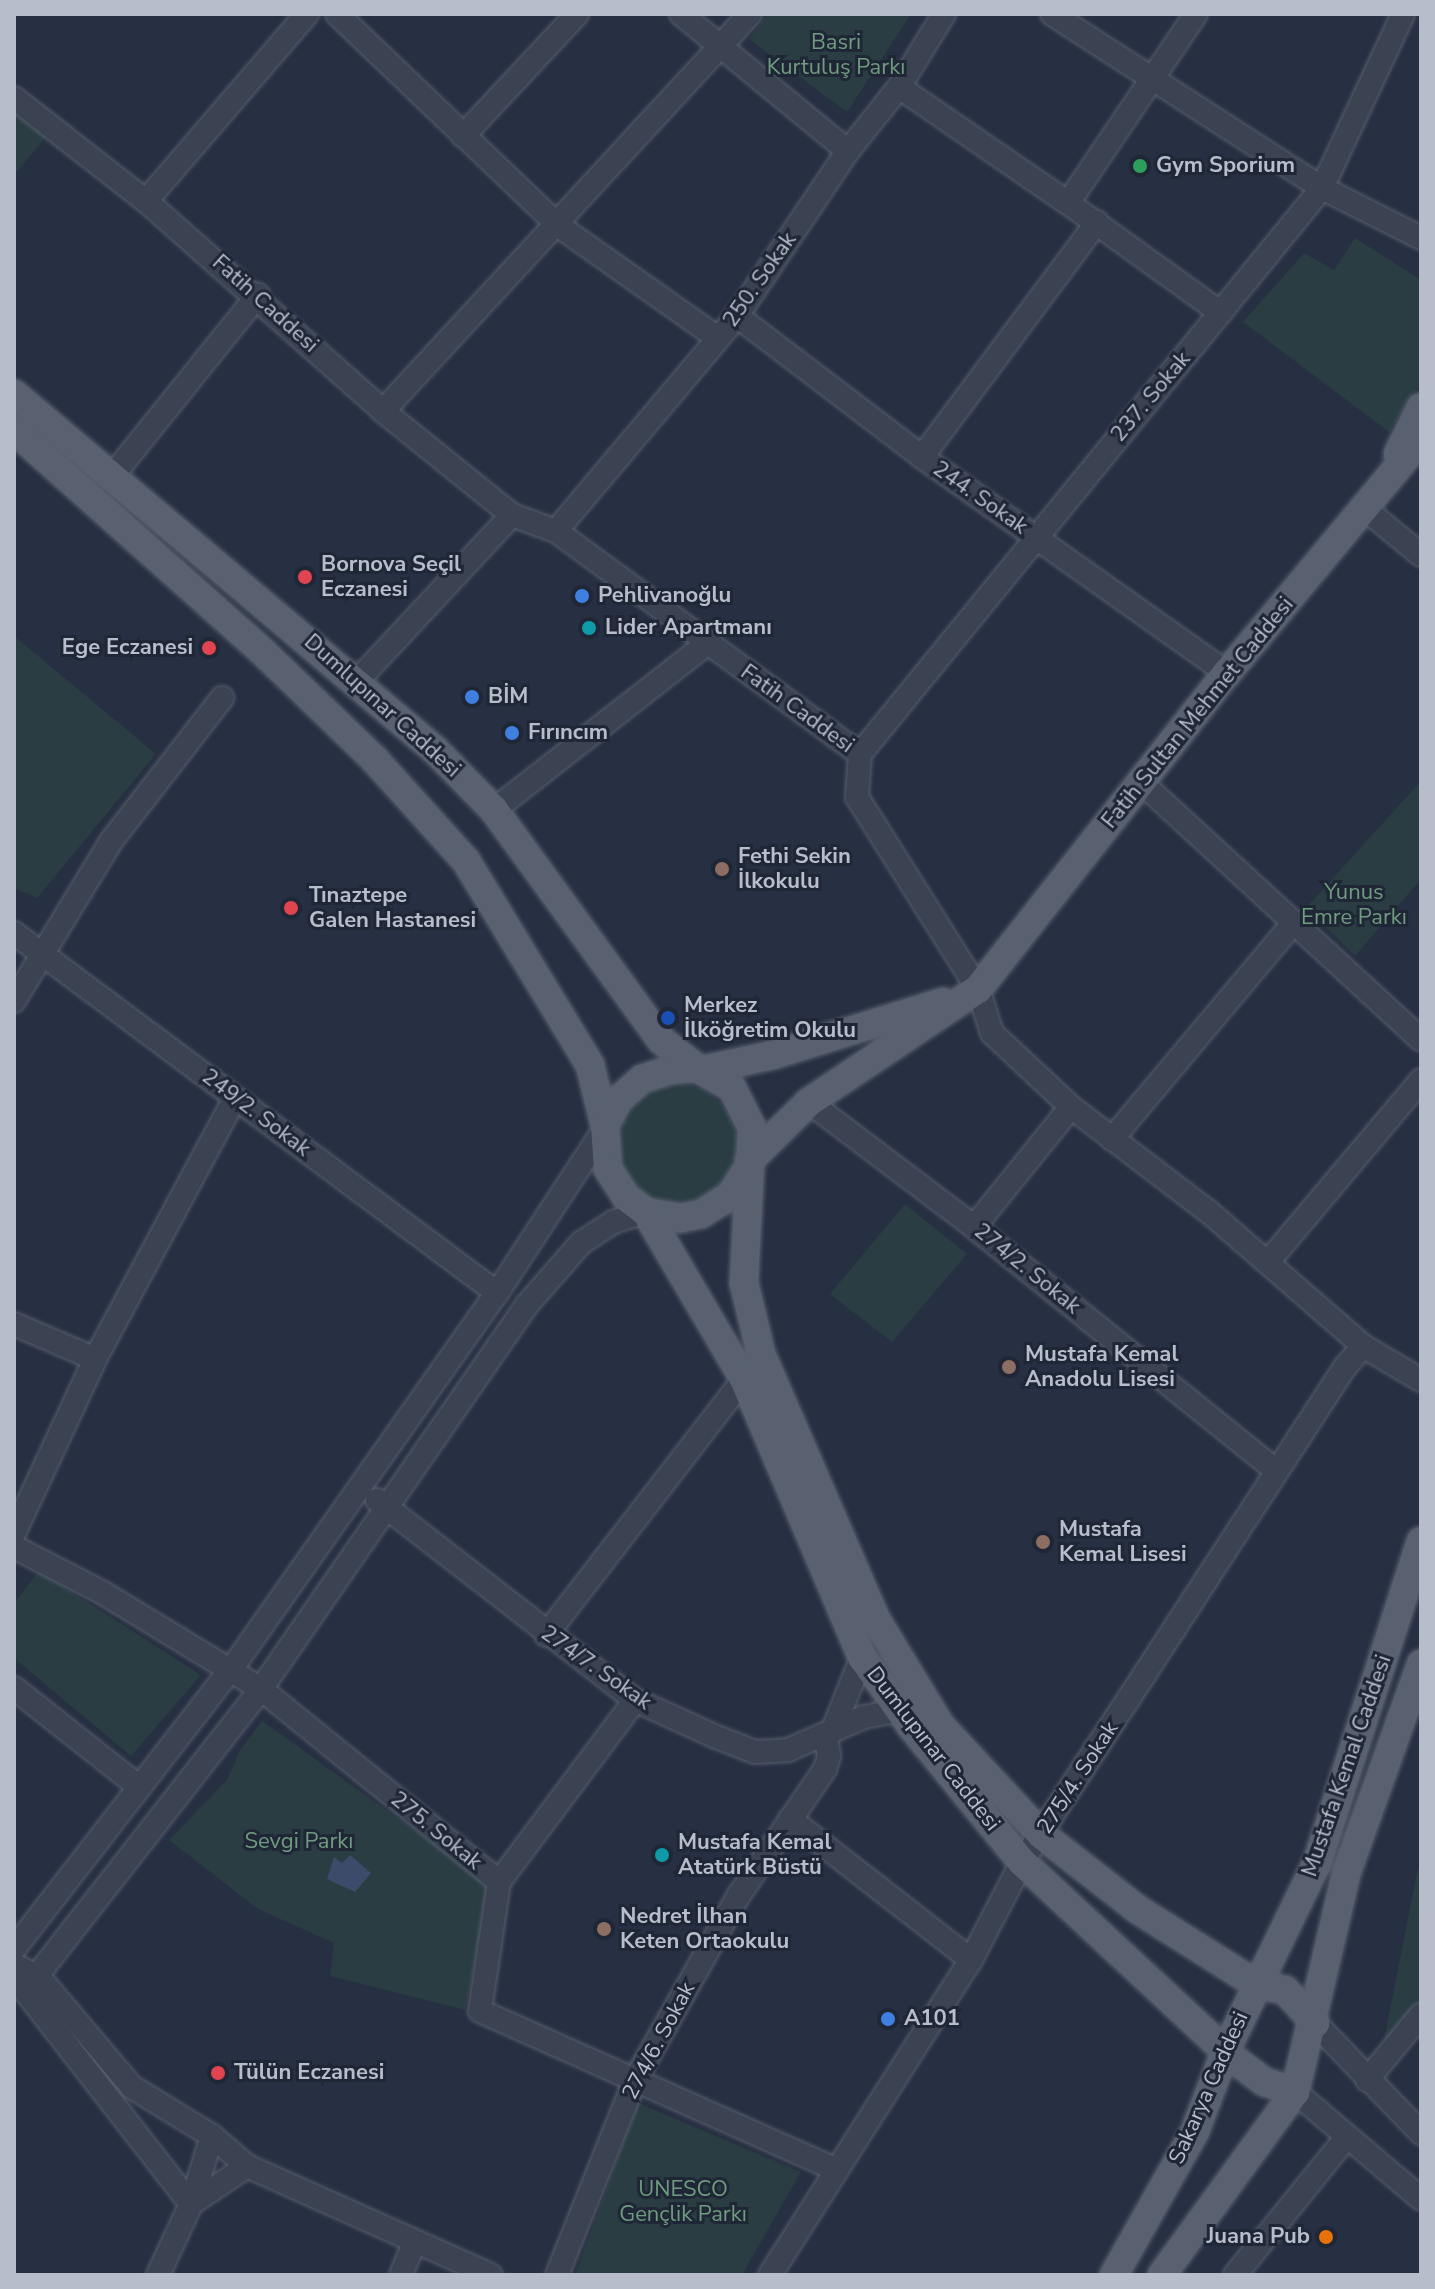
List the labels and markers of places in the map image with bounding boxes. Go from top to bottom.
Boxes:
place label: Gym Sporium [1156,153,1295,179]
marker: Gym Sporium [1131,157,1149,175]
place label: Bornova Seçil Eczanesi [321,551,461,602]
marker: Bornova Seçil Eczanesi [296,568,314,586]
place label: Pehlivanoğlu [598,583,731,609]
marker: Pehlivanoğlu [573,587,591,605]
place label: Lider Apartmanı [605,615,772,641]
marker: Lider Apartmanı [580,619,598,637]
place label: Ege Eczanesi [62,635,193,661]
marker: Ege Eczanesi [200,639,218,657]
place label: BİM [488,684,528,710]
marker: BİM [463,688,481,706]
place label: Fırıncım [528,720,608,746]
marker: Fırıncım [503,724,521,742]
place label: Fethi Sekin İlkokulu [738,843,851,894]
marker: Fethi Sekin İlkokulu [713,860,731,878]
place label: Tınaztepe Galen Hastanesi [309,882,476,934]
marker: Tınaztepe Galen Hastanesi [280,897,302,919]
place label: Merkez İlköğretim Okulu [684,992,856,1044]
marker: Merkez İlköğretim Okulu [659,1009,677,1027]
place label: Mustafa Kemal Anadolu Lisesi [1025,1341,1178,1392]
marker: Mustafa Kemal Anadolu Lisesi [1000,1358,1018,1376]
place label: Mustafa Kemal Lisesi [1059,1516,1187,1568]
marker: Mustafa Kemal Lisesi [1034,1533,1052,1551]
place label: Mustafa Kemal Atatürk Büstü [678,1829,831,1880]
marker: Mustafa Kemal Atatürk Büstü [653,1846,671,1864]
place label: Nedret İlhan Keten Ortaokulu [620,1903,789,1954]
marker: Nedret İlhan Keten Ortaokulu [595,1920,613,1938]
place label: A101 [904,2006,960,2032]
marker: A101 [879,2010,897,2028]
place label: Tülün Eczanesi [234,2060,384,2086]
marker: Tülün Eczanesi [209,2064,227,2082]
place label: Juana Pub [1206,2224,1310,2250]
marker: Juana Pub [1317,2228,1335,2246]

